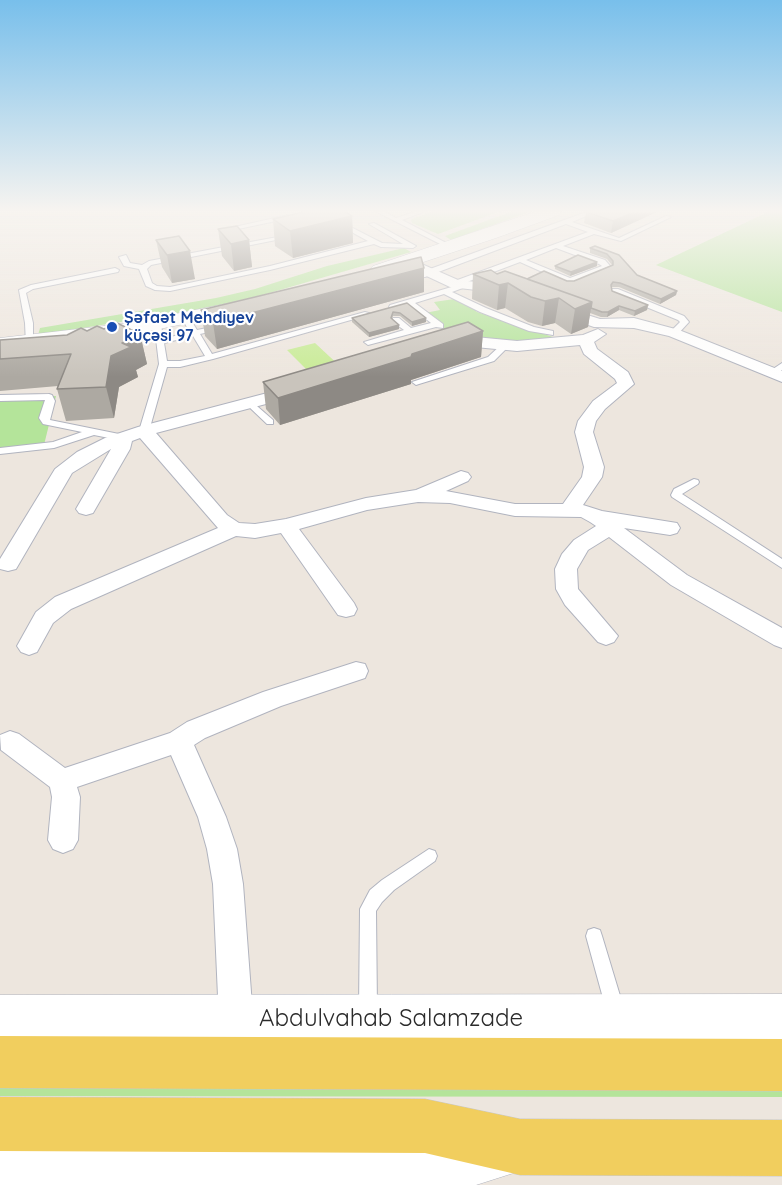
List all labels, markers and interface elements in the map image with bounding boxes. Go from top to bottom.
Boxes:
place label: Şəfaət Mehdiyev küçəsi 97 [124,308,254,346]
marker: Şəfaət Mehdiyev küçəsi 97 [105,320,119,334]
street label: Abdulvahab Salamzade [259,1005,523,1033]

